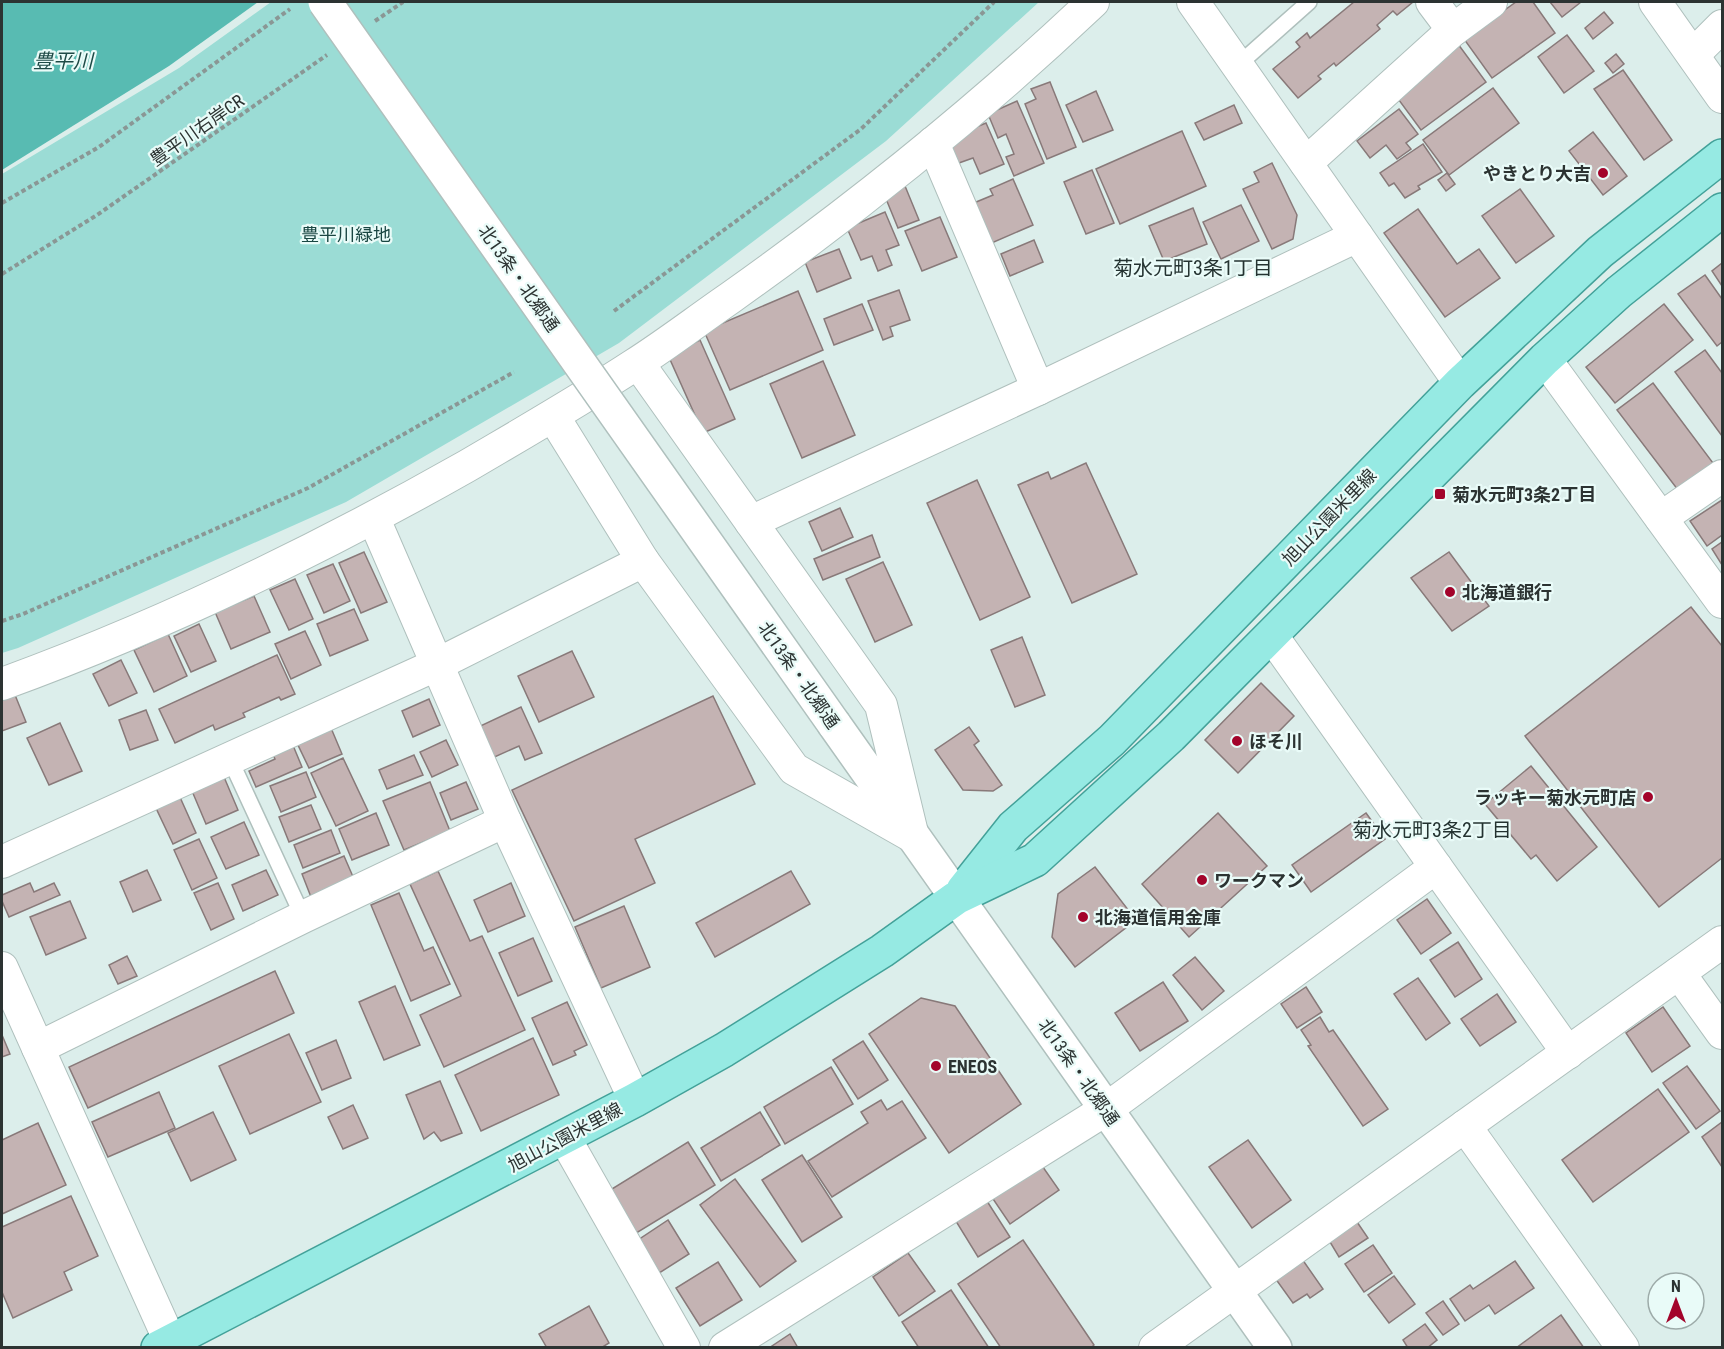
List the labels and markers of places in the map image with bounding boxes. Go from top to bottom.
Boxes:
place label: やきとり大吉 [1483,163,1591,184]
marker: やきとり大吉 [1596,166,1610,180]
place label: 菊水元町3条2丁目 [1452,484,1596,505]
marker: 菊水元町3条2丁目 [1433,487,1447,501]
place label: 北海道銀行 [1462,582,1552,603]
marker: 北海道銀行 [1443,585,1457,599]
place label: ほそ川 [1249,731,1303,752]
marker: ほそ川 [1230,734,1244,748]
place label: ラッキー菊水元町店 [1474,787,1636,808]
marker: ラッキー菊水元町店 [1641,790,1655,804]
place label: ワークマン [1214,870,1304,891]
marker: ワークマン [1195,873,1209,887]
place label: 北海道信用金庫 [1095,907,1221,928]
marker: 北海道信用金庫 [1076,910,1090,924]
place label: ENEOS [948,1056,998,1077]
marker: ENEOS [929,1059,943,1073]

